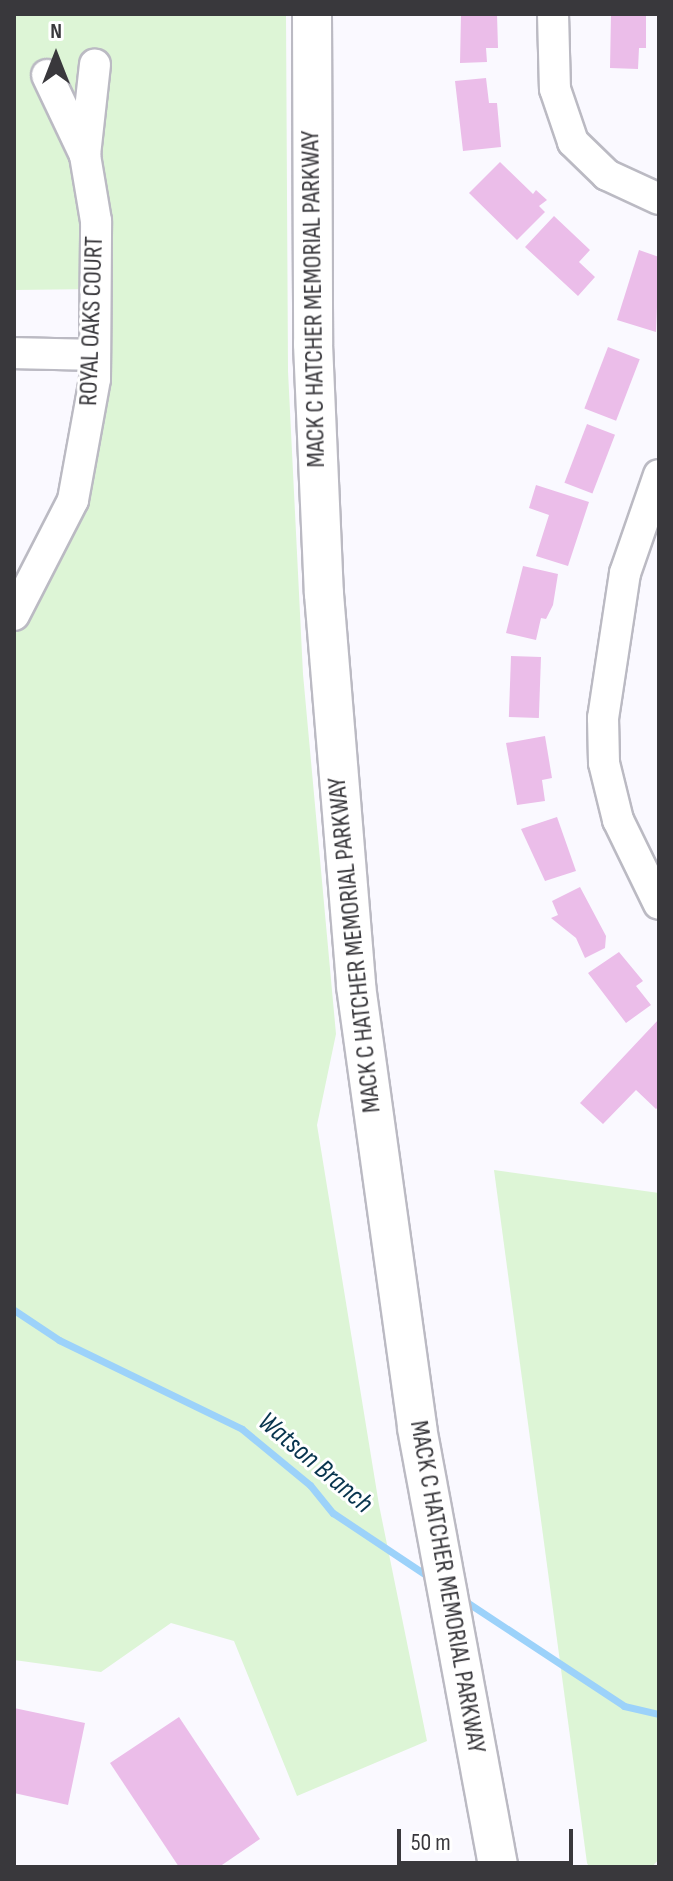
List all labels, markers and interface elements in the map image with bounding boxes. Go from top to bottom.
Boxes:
north arrow [16,16,96,96]
text: N [50,18,62,45]
street label: MACK C HATCHER MEMORIAL PARKWAY [295,130,333,468]
street label: ROYAL OAKS COURT [73,236,111,406]
street label: MACK C HATCHER MEMORIAL PARKWAY [322,776,388,1114]
water label: Watson Branch [251,1405,379,1521]
street label: MACK C HATCHER MEMORIAL PARKWAY [402,1418,492,1756]
scale bar [401,1813,577,1863]
text: 50 m [411,1828,451,1857]

